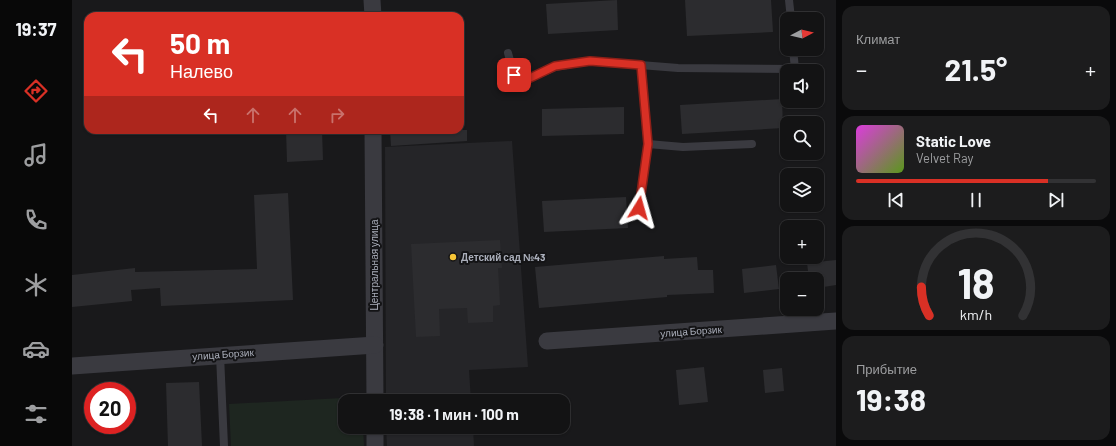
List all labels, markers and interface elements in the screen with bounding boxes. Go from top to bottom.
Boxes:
north arrow [780,12,824,56]
map controls [780,12,824,316]
text: 19:37 [15,18,57,40]
text: 50 m [170,26,230,60]
icon: left [104,28,156,80]
text: Климат [856,31,900,47]
text: 21.5° [945,51,1007,87]
text: − [856,56,867,82]
text: + [1085,56,1096,82]
pin [497,58,531,92]
text: Налево [170,60,233,82]
icon: arrive [503,64,525,86]
button: sound [780,64,824,108]
icon: directions [22,77,50,105]
icon: left [200,104,222,126]
icon: ahead [242,104,264,126]
icon: ahead [284,104,306,126]
icon: right [326,104,348,126]
button: search [780,116,824,160]
text: Static Love [916,132,991,150]
icon: music [22,141,50,169]
text: Velvet Ray [916,150,974,166]
button: layers [780,168,824,212]
position arrow [618,187,660,229]
icon: previous [885,189,907,211]
icon: pause [965,189,987,211]
icon: next [1045,189,1067,211]
icon: phone [22,206,50,234]
street label: Центральная улица [368,219,380,311]
button: + [780,220,824,264]
place label: Детский сад №43 [461,251,546,263]
marker: Детский сад №43 [448,252,458,262]
text: 18 [957,257,995,307]
icon: climate [22,271,50,299]
button: − [780,272,824,316]
text: km/h [960,306,992,323]
street label: улица Борзик [660,323,723,339]
icon: car [22,335,50,363]
street label: улица Борзик [192,346,255,362]
text: Прибытие [856,361,917,377]
text: 19:38 [856,381,926,417]
speed limit sign: 20 [84,382,136,434]
icon: filters [22,400,50,428]
text: 19:38 · 1 мин · 100 m [389,405,519,423]

